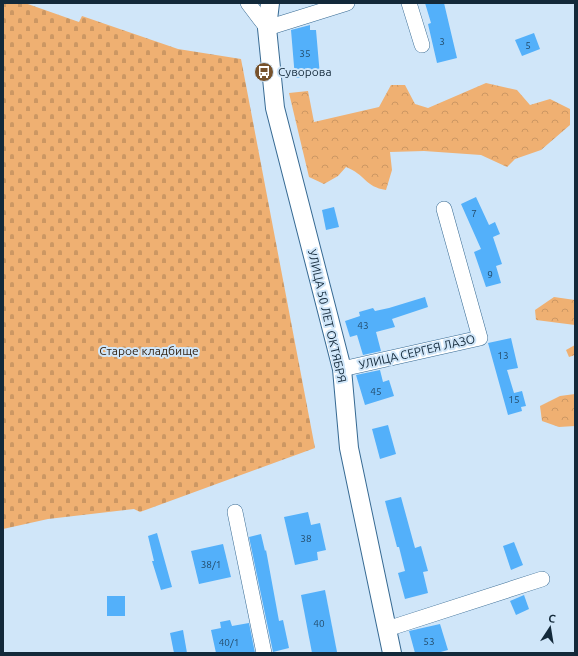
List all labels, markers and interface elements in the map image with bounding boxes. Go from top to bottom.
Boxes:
house number: 3 [439,36,445,47]
house number: 5 [525,40,531,51]
house number: 35 [299,48,311,59]
bus stop icon: Суворова [253,61,275,83]
place label: Суворова [278,65,332,78]
house number: 7 [471,208,477,219]
street label: УЛИЦА 50 ЛЕТ ОКТЯБРЯ [306,248,349,384]
house number: 9 [487,269,493,280]
house number: 43 [357,320,369,331]
street label: УЛИЦА СЕРГЕЯ ЛАЗО [358,332,476,371]
park label: Старое кладбище [99,344,199,357]
house number: 13 [497,350,509,361]
house number: 45 [370,386,382,397]
house number: 15 [508,394,520,405]
house number: 38 [300,533,312,544]
house number: 38/1 [201,559,221,570]
north arrow [530,608,570,648]
text: С [547,612,557,625]
house number: 40 [313,618,325,629]
house number: 53 [423,636,435,647]
house number: 40/1 [219,637,239,648]

